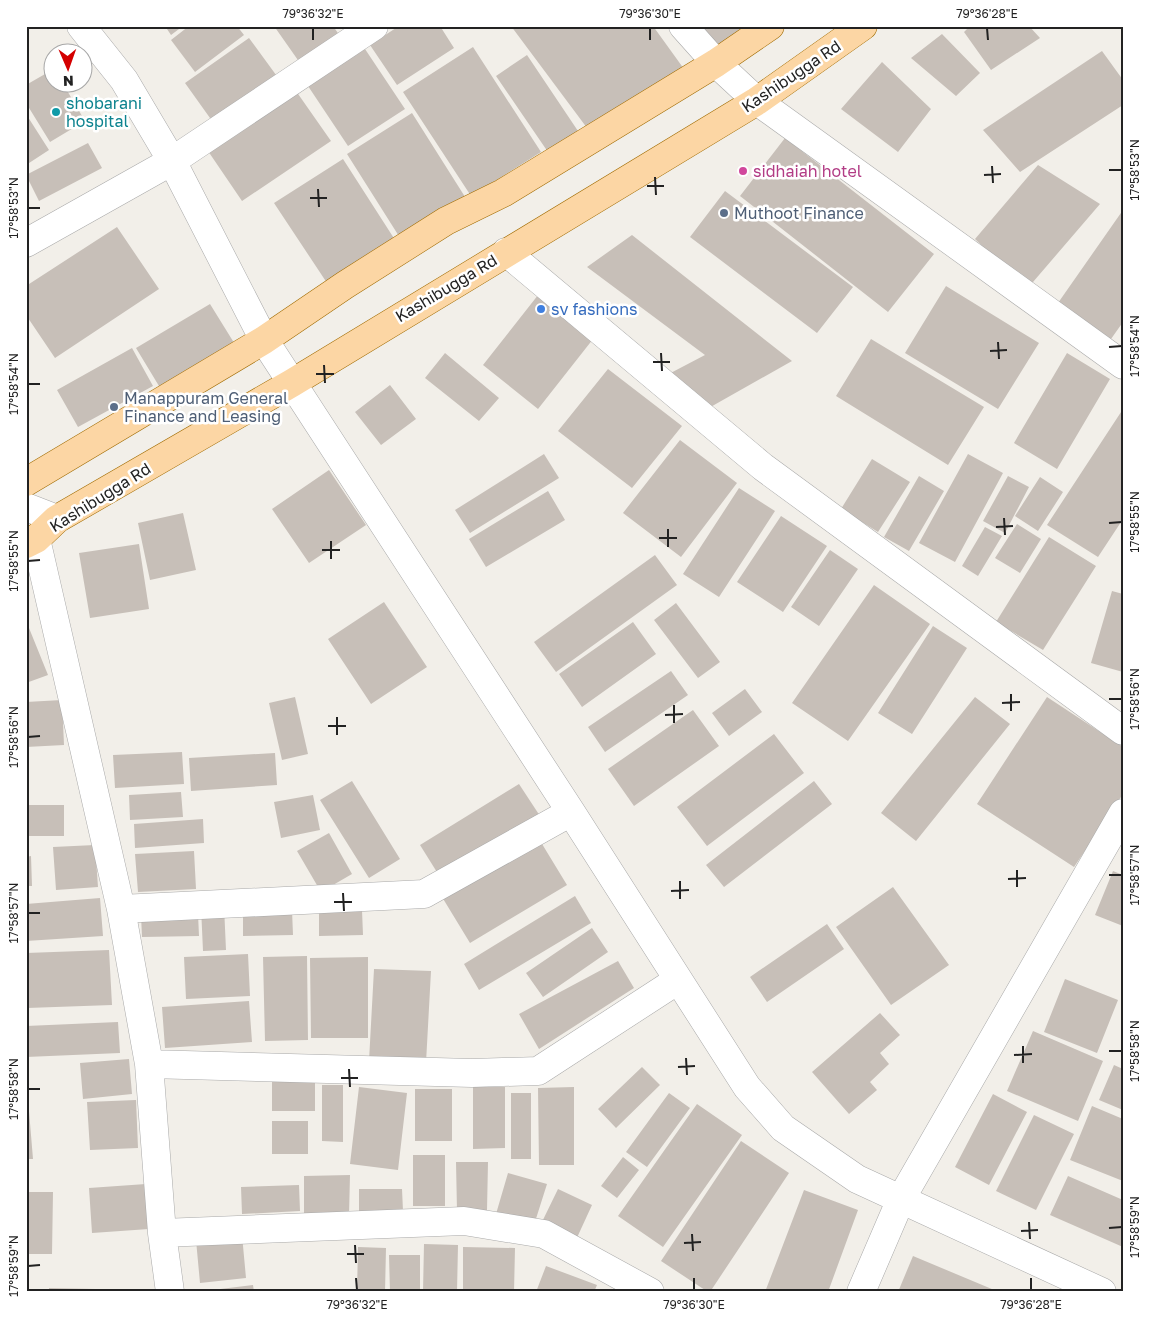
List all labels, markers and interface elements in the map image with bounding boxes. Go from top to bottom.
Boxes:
text: 79°36'32"E [282,6,344,21]
text: 79°36'30"E [619,6,681,21]
text: 79°36'28"E [956,6,1018,21]
street label: Kashibugga Rd [738,35,844,117]
north arrow [42,42,92,92]
text: N [63,73,74,90]
place label: shobarani hospital [66,93,142,131]
marker: shobarani hospital [50,106,62,118]
text: 17°58'53"N [1127,139,1142,201]
place label: sidhaiah hotel [753,161,862,181]
marker: sidhaiah hotel [737,165,749,177]
text: 17°58'53"N [6,177,21,239]
place label: Muthoot Finance [734,203,864,223]
marker: Muthoot Finance [718,207,730,219]
street label: Kashibugga Rd [391,250,501,326]
place label: sv fashions [551,299,638,319]
marker: sv fashions [535,303,547,315]
text: 17°58'54"N [1127,315,1142,377]
text: 17°58'54"N [6,353,21,415]
place label: Manappuram General Finance and Leasing [124,388,288,426]
marker: Manappuram General Finance and Leasing [108,401,120,413]
street label: Kashibugga Rd [46,458,154,536]
text: 17°58'55"N [1127,491,1142,553]
text: 17°58'55"N [6,530,21,592]
text: 17°58'56"N [1127,668,1142,730]
text: 17°58'56"N [6,706,21,768]
text: 17°58'57"N [1127,845,1142,905]
text: 17°58'57"N [6,883,21,943]
text: 17°58'58"N [1127,1020,1142,1082]
text: 17°58'58"N [6,1058,21,1120]
text: 17°58'59"N [1127,1196,1142,1258]
text: 17°58'59"N [6,1235,21,1297]
text: 79°36'32"E [326,1297,388,1312]
text: 79°36'30"E [663,1297,725,1312]
text: 79°36'28"E [1000,1297,1062,1312]

